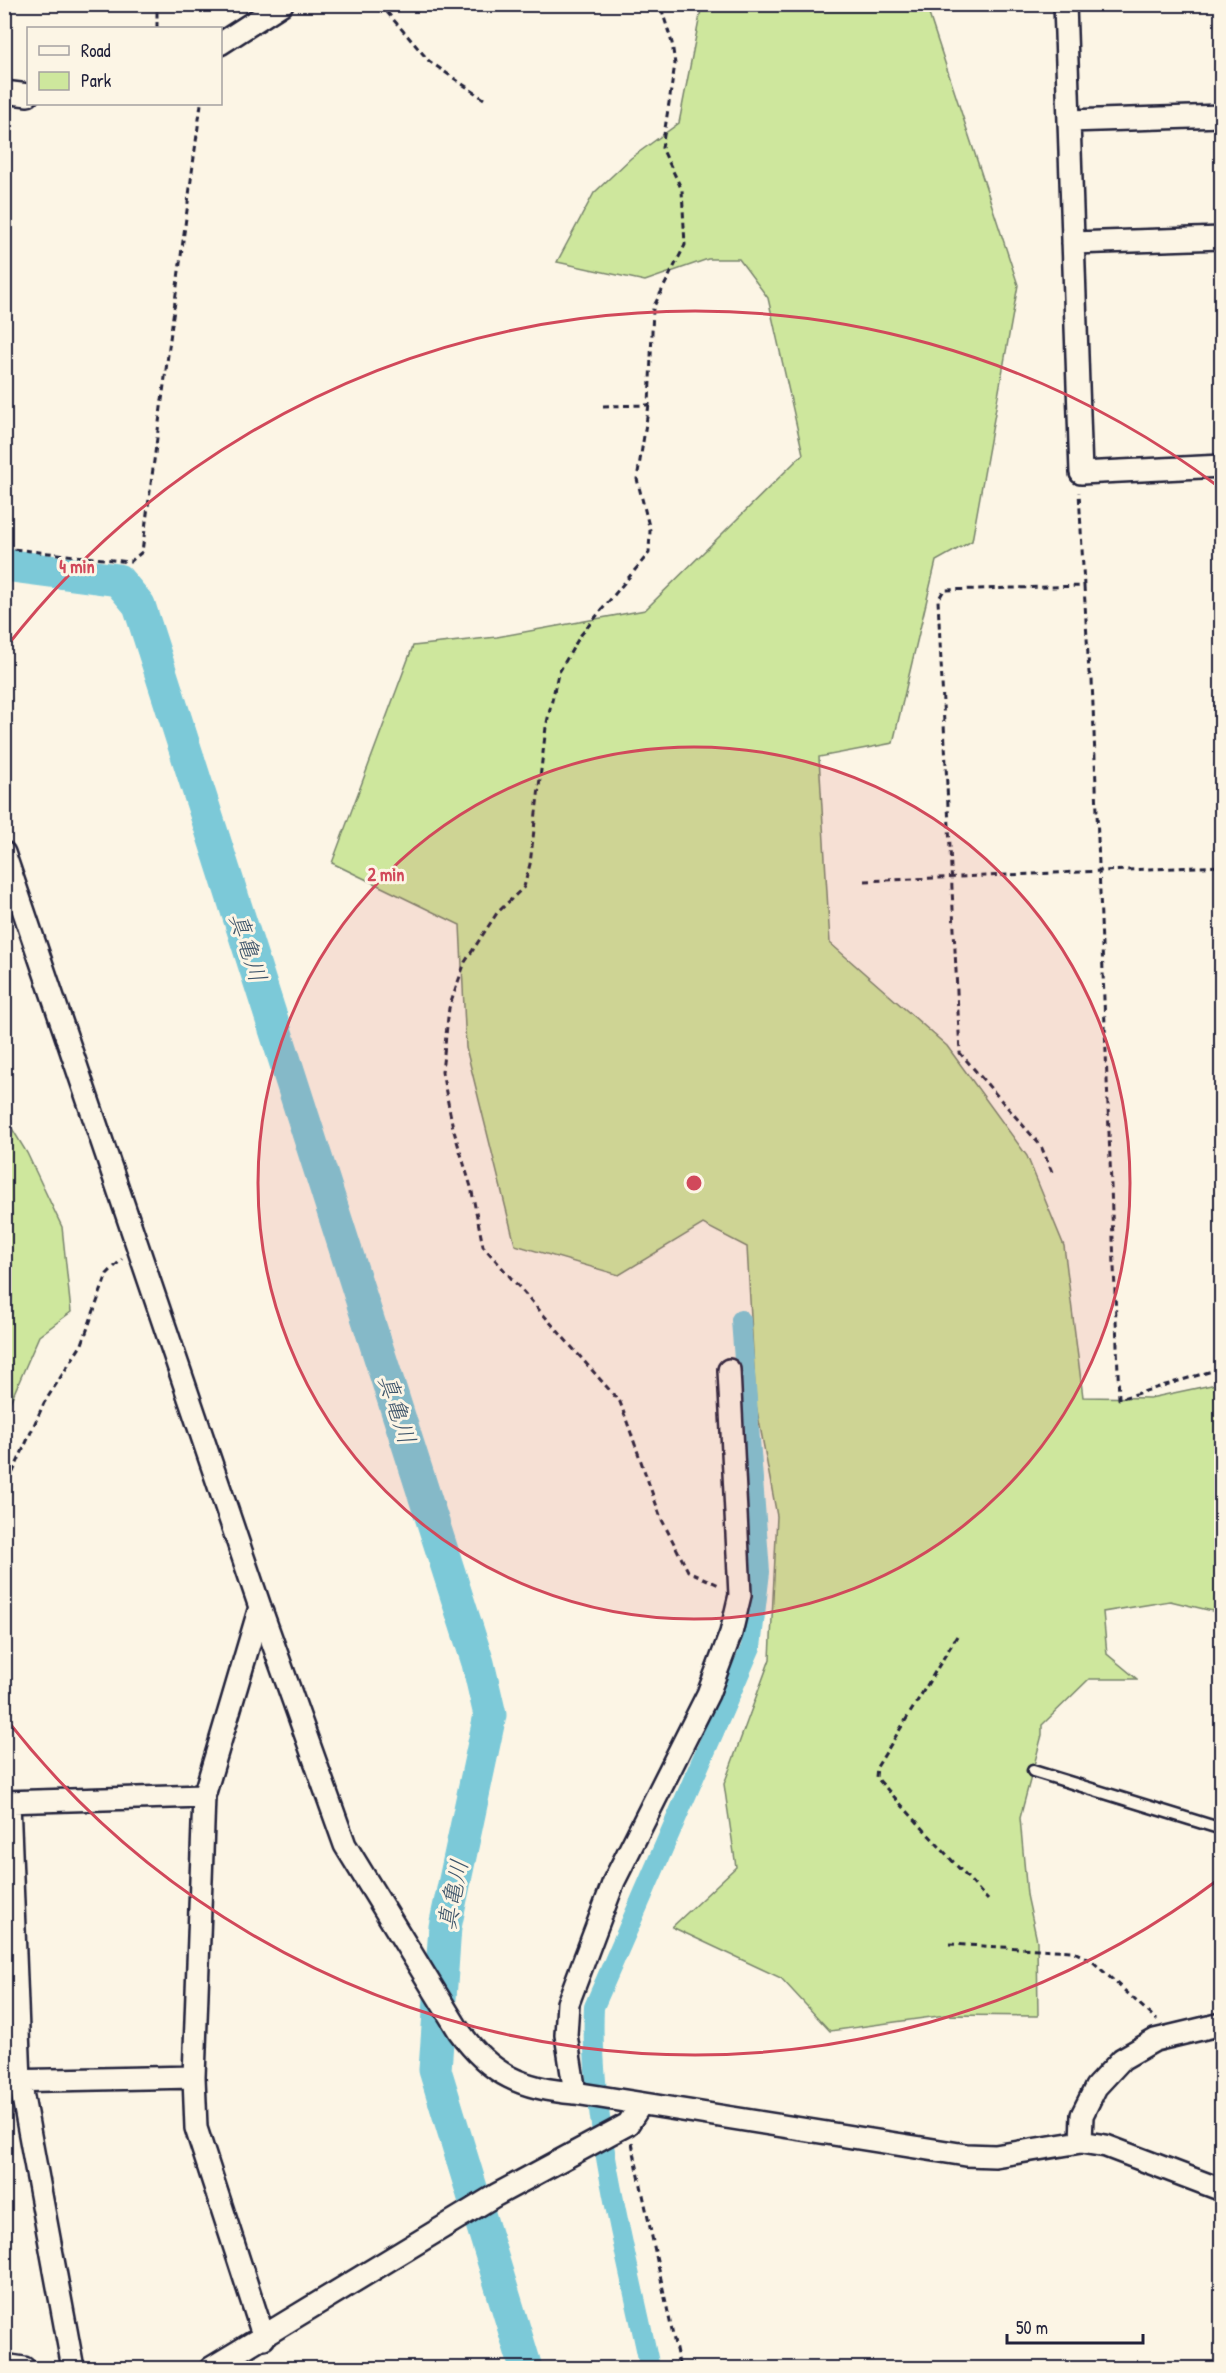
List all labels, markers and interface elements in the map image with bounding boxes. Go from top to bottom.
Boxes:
legend [27,27,222,105]
text: Road [81,38,111,63]
text: Park [81,68,112,93]
text: 4 min [59,554,95,579]
text: 2 min [368,862,404,887]
water label: 真亀川 [223,908,275,986]
centre of rings [684,1173,704,1193]
water label: 真亀川 [372,1370,424,1448]
water label: 真亀川 [429,1856,475,1933]
scale bar [1007,2307,1144,2345]
text: 50 m [1016,2315,1048,2340]

